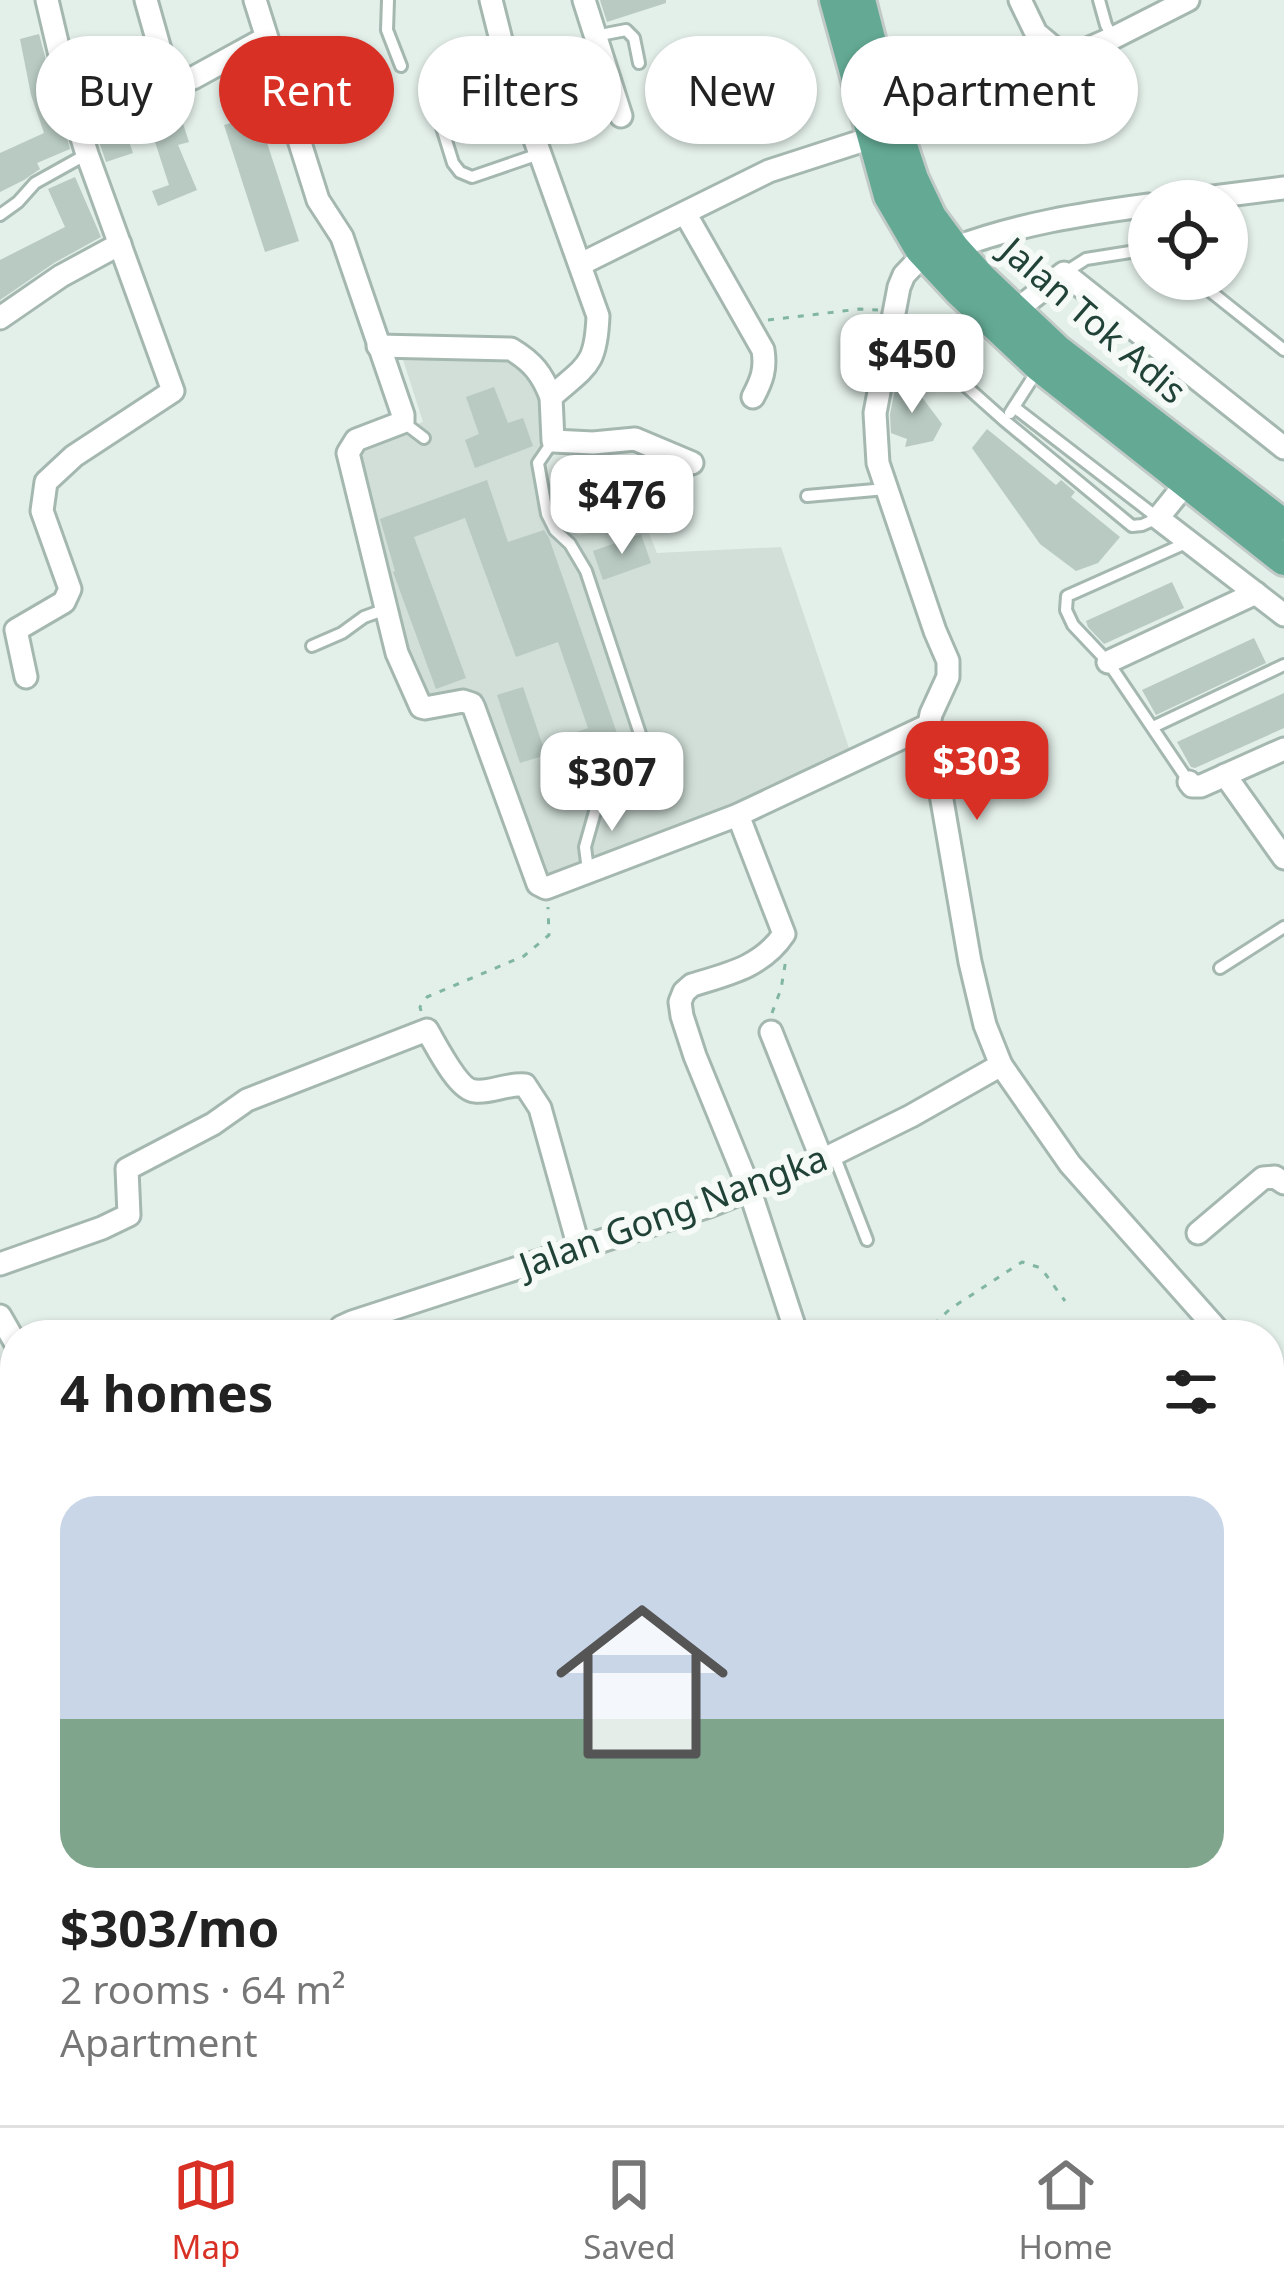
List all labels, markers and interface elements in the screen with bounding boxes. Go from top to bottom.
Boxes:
chip: Buy [36,36,195,144]
chip: Rent [219,36,394,144]
chip: Filters [418,36,621,144]
chip: New [645,36,817,144]
chip: Apartment [841,36,1138,144]
map controls [1128,180,1248,300]
button: locate [1128,180,1248,300]
street label: Jalan Tok Adis [989,224,1197,414]
pin: $450 [841,314,983,416]
text: $450 [867,326,957,379]
pin: $476 [551,455,693,557]
text: $476 [577,467,667,520]
pin: $303 [906,721,1048,823]
pin: $307 [541,732,683,834]
text: $303 [932,733,1022,786]
text: $307 [567,744,657,797]
street label: Jalan Gong Nangka [509,1133,834,1290]
text: 4 homes [60,1357,273,1427]
icon: filters [1158,1359,1224,1425]
icon: home [534,1574,750,1790]
text: $303/mo [60,1892,279,1962]
text: 2 rooms · 64 m² [60,1962,346,2015]
text: Apartment [60,2015,258,2068]
tab: Map [172,2152,240,2269]
tab: Saved [583,2152,676,2269]
tab: Home [1019,2152,1112,2269]

